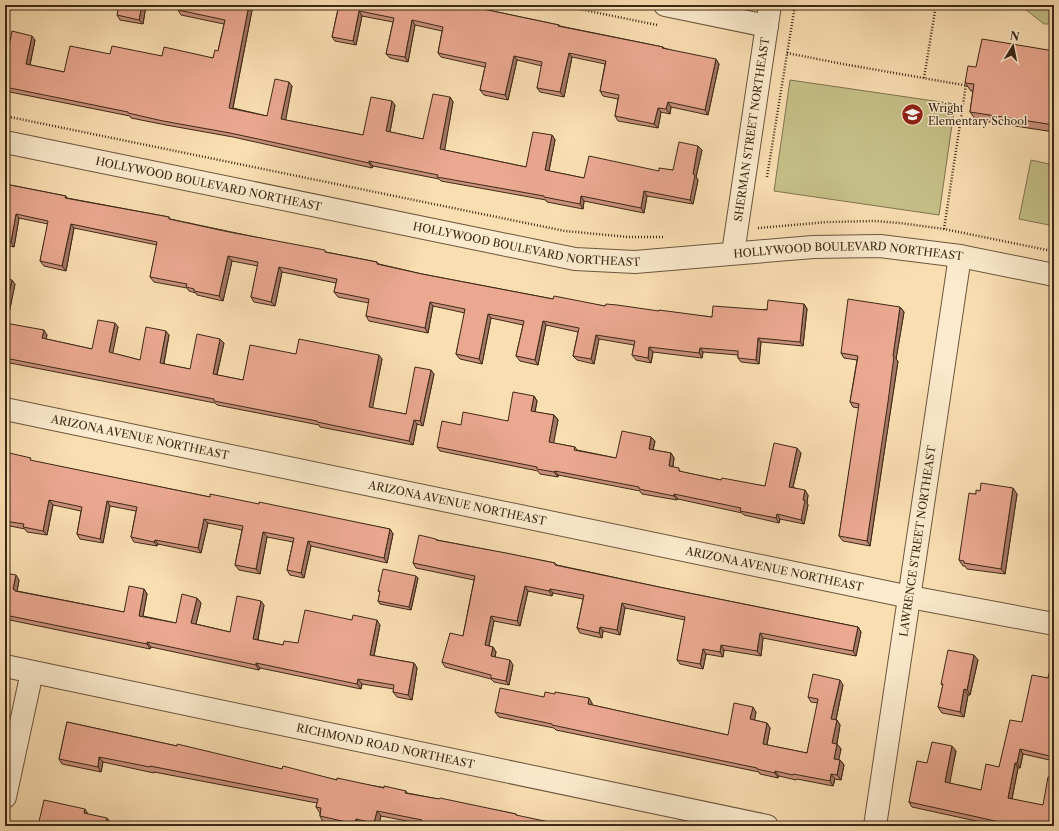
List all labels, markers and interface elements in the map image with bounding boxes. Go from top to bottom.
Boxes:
north arrow [993,26,1033,66]
text: N [1009,28,1021,44]
street label: SHERMAN STREET NORTHEAST [731,36,772,222]
school or university icon: Wright Elementary School [899,101,925,127]
place label: Wright Elementary School [927,101,1028,128]
street label: HOLLYWOOD BOULEVARD NORTHEAST [94,154,324,214]
street label: HOLLYWOOD BOULEVARD NORTHEAST [412,219,642,269]
street label: HOLLYWOOD BOULEVARD NORTHEAST [733,239,965,263]
street label: ARIZONA AVENUE NORTHEAST [49,412,231,462]
street label: LAWRENCE STREET NORTHEAST [896,444,939,638]
street label: ARIZONA AVENUE NORTHEAST [366,477,548,528]
street label: ARIZONA AVENUE NORTHEAST [683,543,865,594]
street label: RICHMOND ROAD NORTHEAST [295,720,477,772]

